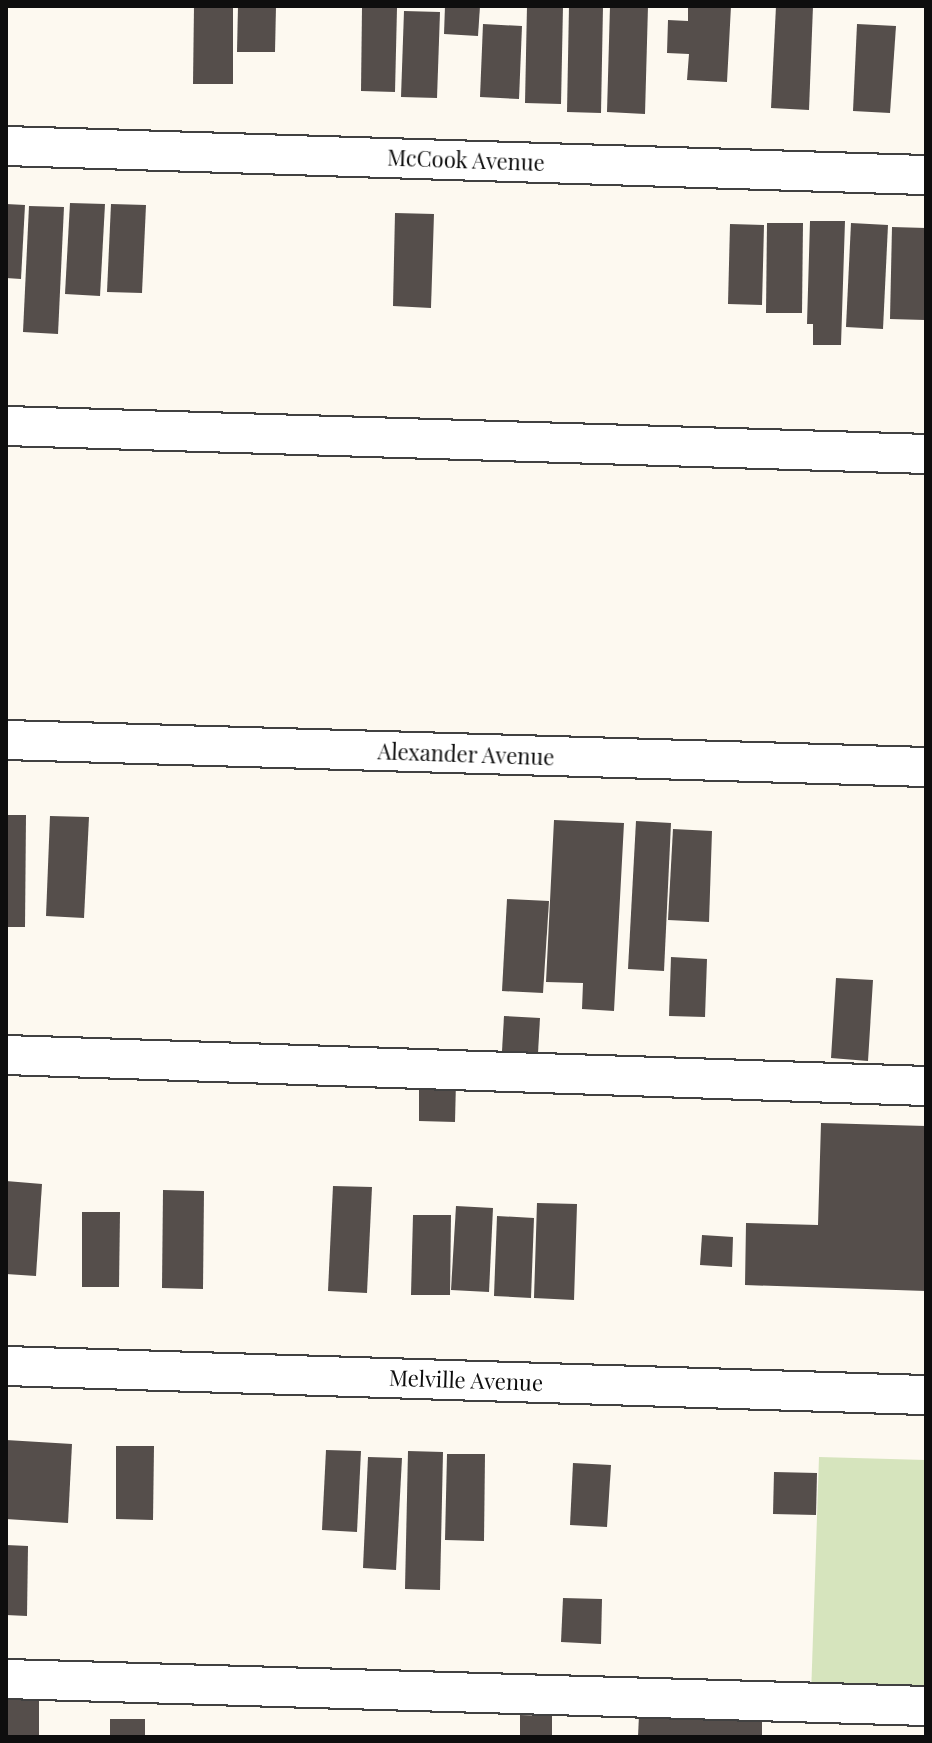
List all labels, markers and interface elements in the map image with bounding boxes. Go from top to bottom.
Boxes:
street label: McCook Avenue [386,144,546,176]
street label: Alexander Avenue [377,738,555,770]
street label: Melville Avenue [388,1364,544,1396]

